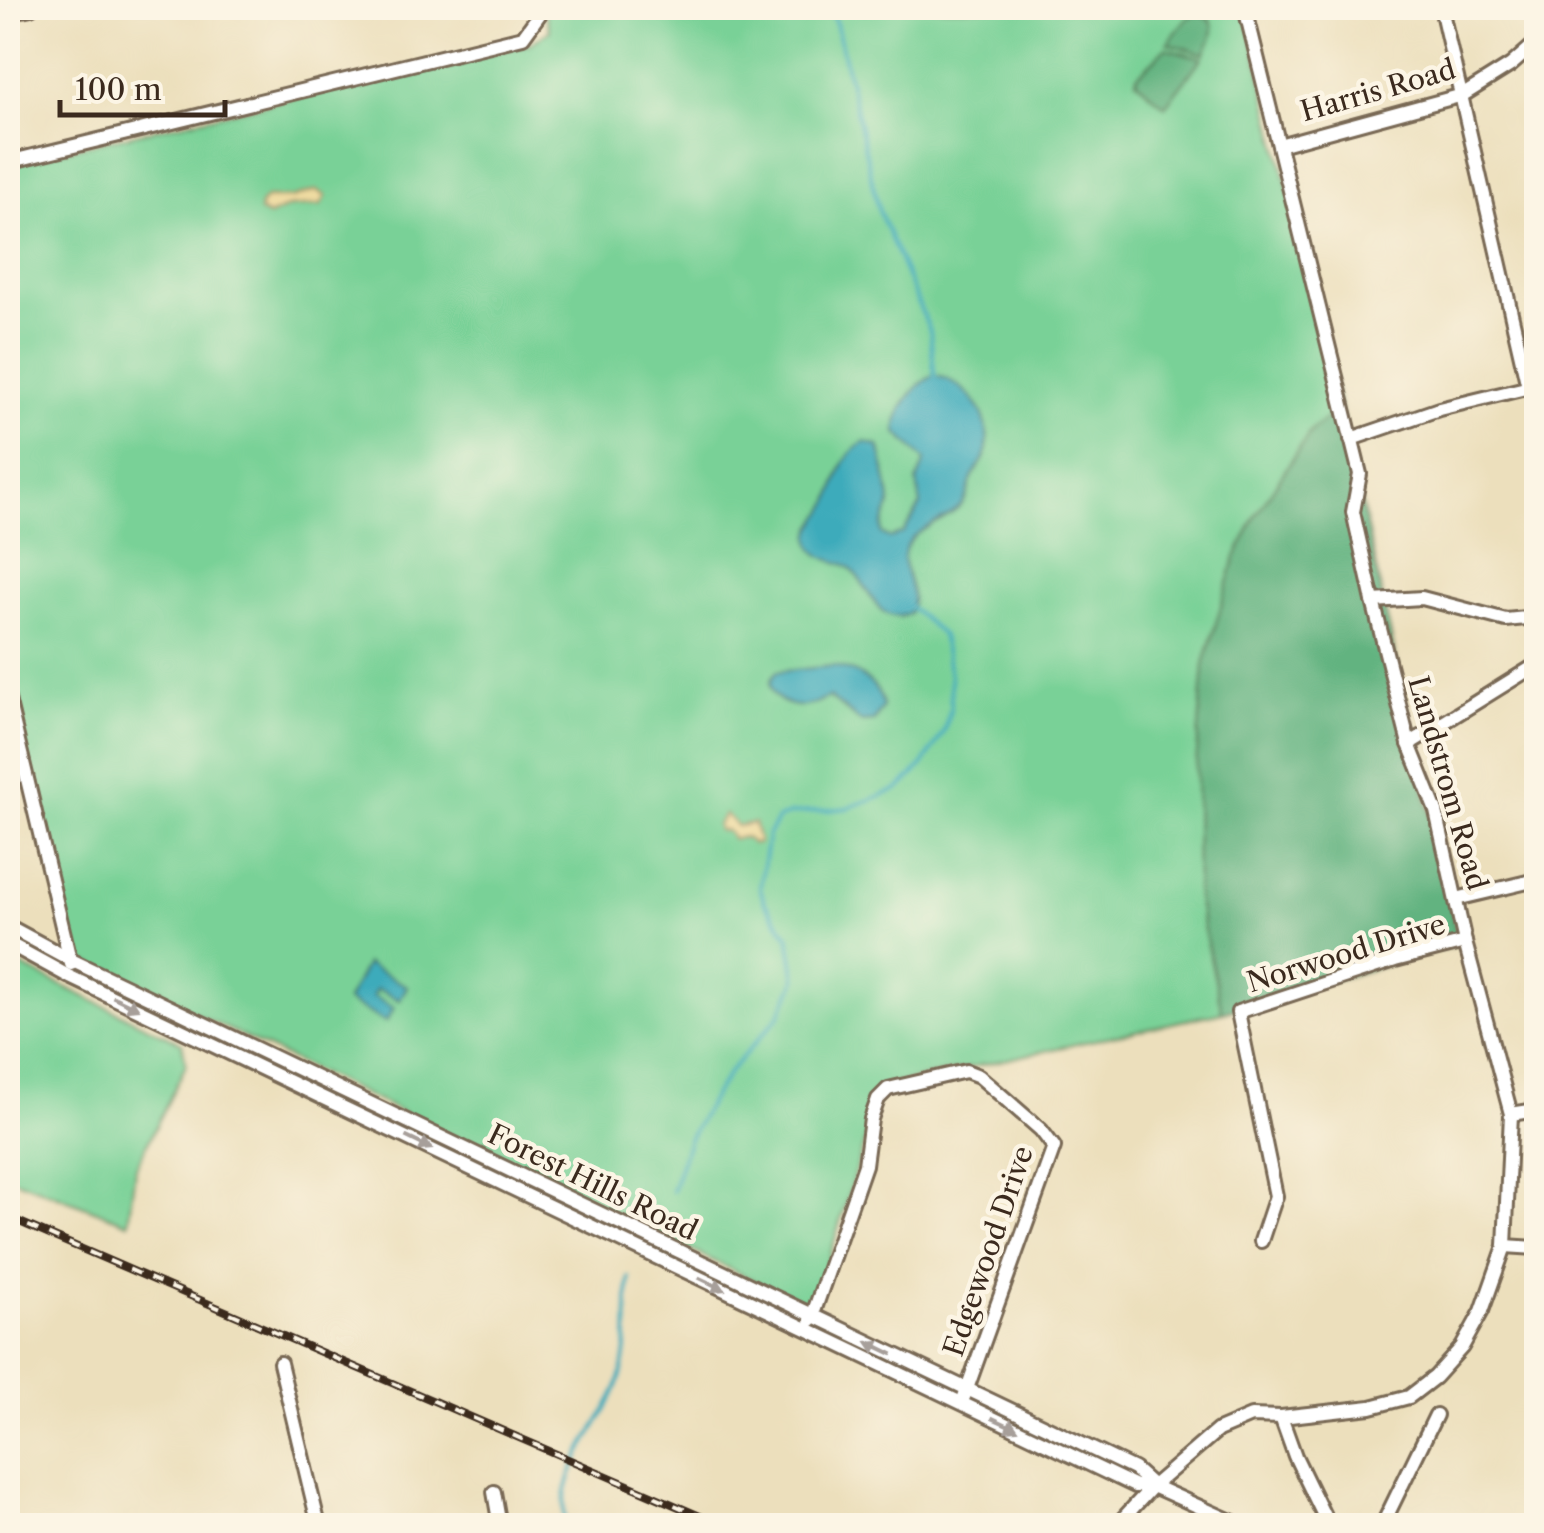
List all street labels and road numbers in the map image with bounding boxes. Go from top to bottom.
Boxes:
street label: Harris Road [1297,52,1459,128]
street label: Landstrom Road [1401,672,1495,894]
street label: Norwood Drive [1243,907,1449,999]
street label: Forest Hills Road [483,1117,703,1247]
street label: Edgewood Drive [936,1141,1040,1361]

